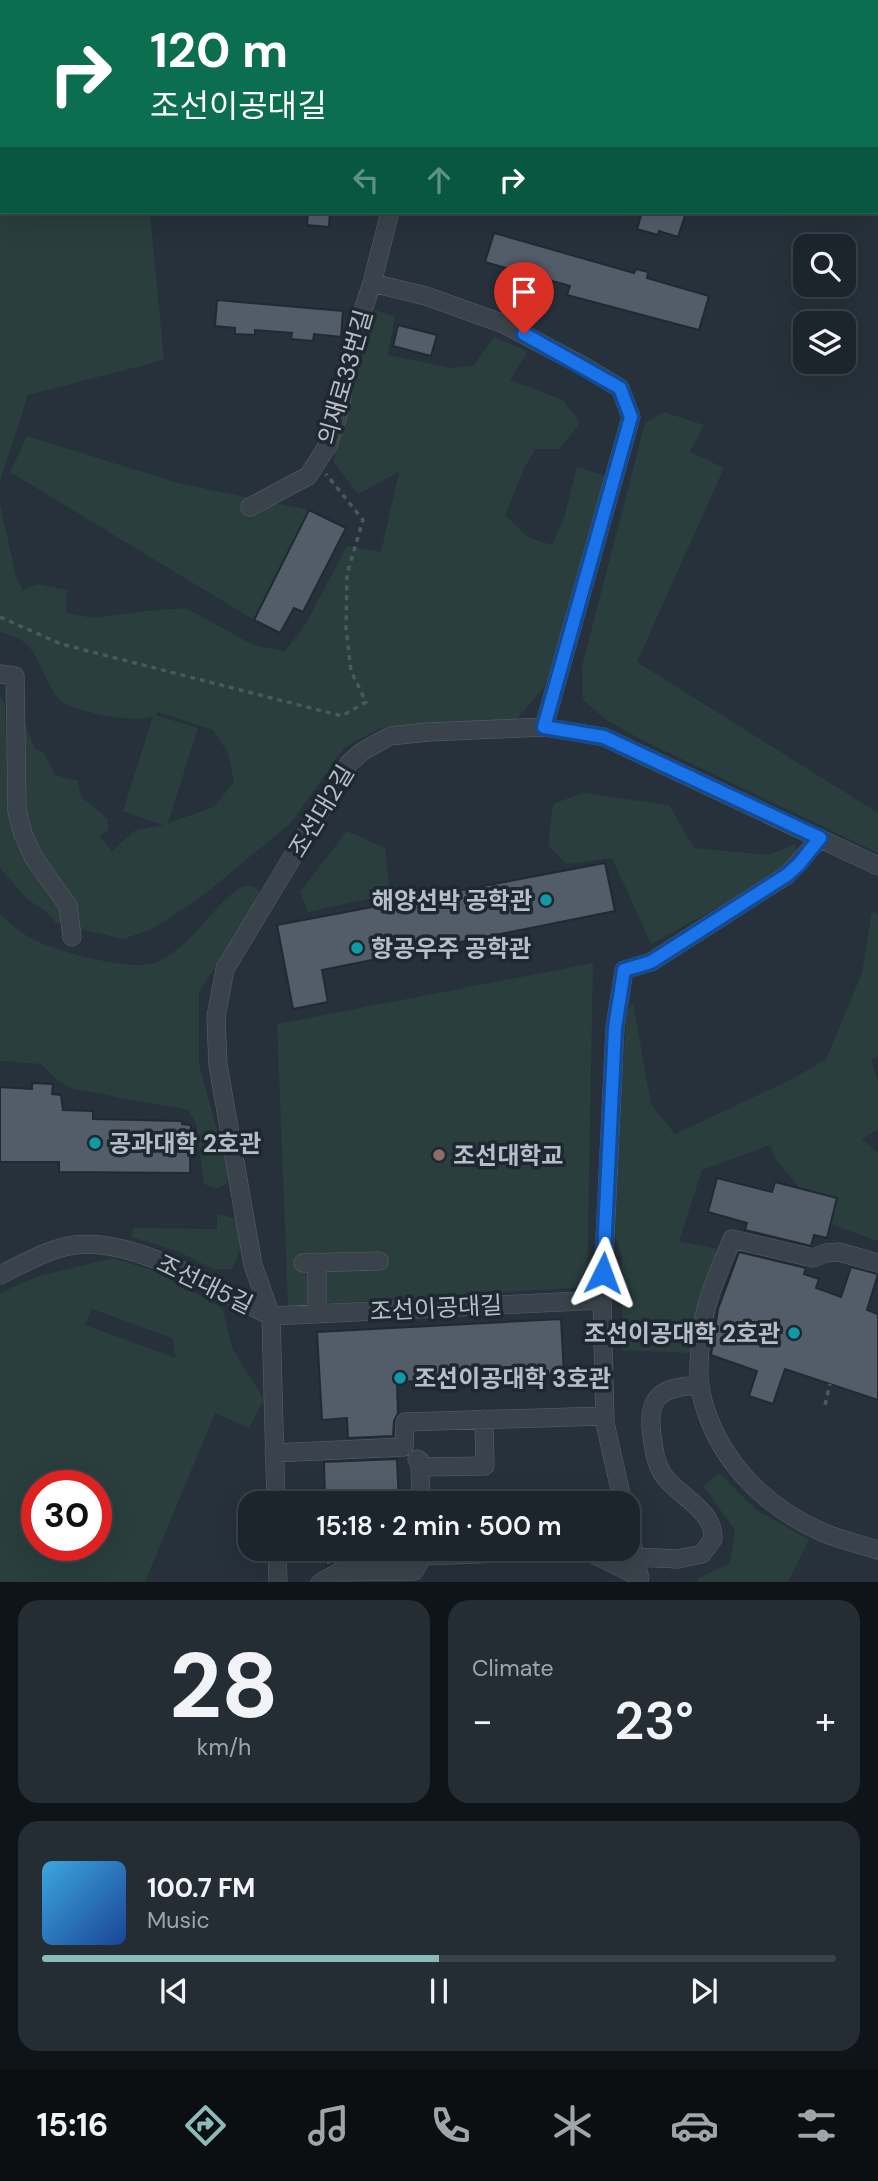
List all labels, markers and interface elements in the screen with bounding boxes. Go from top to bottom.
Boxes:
text: 120 m [150,18,288,82]
icon: right [35,28,126,119]
text: 조선이공대길 [150,85,327,127]
icon: left [347,161,385,199]
icon: ahead [420,161,458,199]
icon: right [493,161,531,199]
map controls [793,234,856,374]
button: search [793,234,856,297]
pin [494,262,554,334]
icon: arrive [505,273,543,311]
street label: 의재로33번길 [311,306,379,448]
button: layers [793,311,856,374]
street label: 조선대2길 [281,759,361,863]
place label: 해양선박 공학관 [372,885,532,916]
marker: 해양선박 공학관 [538,892,554,908]
place label: 항공우주 공학관 [371,933,531,964]
marker: 항공우주 공학관 [349,940,365,956]
place label: 공과대학 2호관 [109,1128,261,1159]
marker: 공과대학 2호관 [87,1135,103,1151]
place label: 조선대학교 [453,1140,563,1171]
marker: 조선대학교 [431,1147,447,1163]
position arrow [566,1236,640,1310]
street label: 조선대5길 [152,1247,258,1321]
street label: 조선이공대길 [369,1289,503,1327]
place label: 조선이공대학 2호관 [584,1318,780,1349]
marker: 조선이공대학 2호관 [786,1325,802,1341]
place label: 조선이공대학 3호관 [414,1363,611,1394]
marker: 조선이공대학 3호관 [392,1370,408,1386]
speed limit sign: 30 [21,1470,112,1561]
text: 15:18 · 2 min · 500 m [316,1509,562,1543]
text: 28 [169,1627,279,1745]
text: Climate [472,1653,554,1683]
text: 23° [614,1687,694,1755]
text: − [472,1696,493,1746]
text: + [815,1696,836,1746]
text: km/h [197,1732,251,1762]
text: 100.7 FM [147,1871,255,1905]
text: Music [147,1905,210,1935]
icon: previous [155,1972,193,2010]
icon: pause [420,1972,458,2010]
icon: next [685,1972,723,2010]
icon: directions [181,2101,230,2150]
icon: music [304,2101,353,2150]
icon: phone [426,2101,475,2150]
icon: climate [548,2101,597,2150]
icon: car [670,2101,719,2150]
icon: filters [792,2101,841,2150]
text: 15:16 [37,2104,108,2146]

